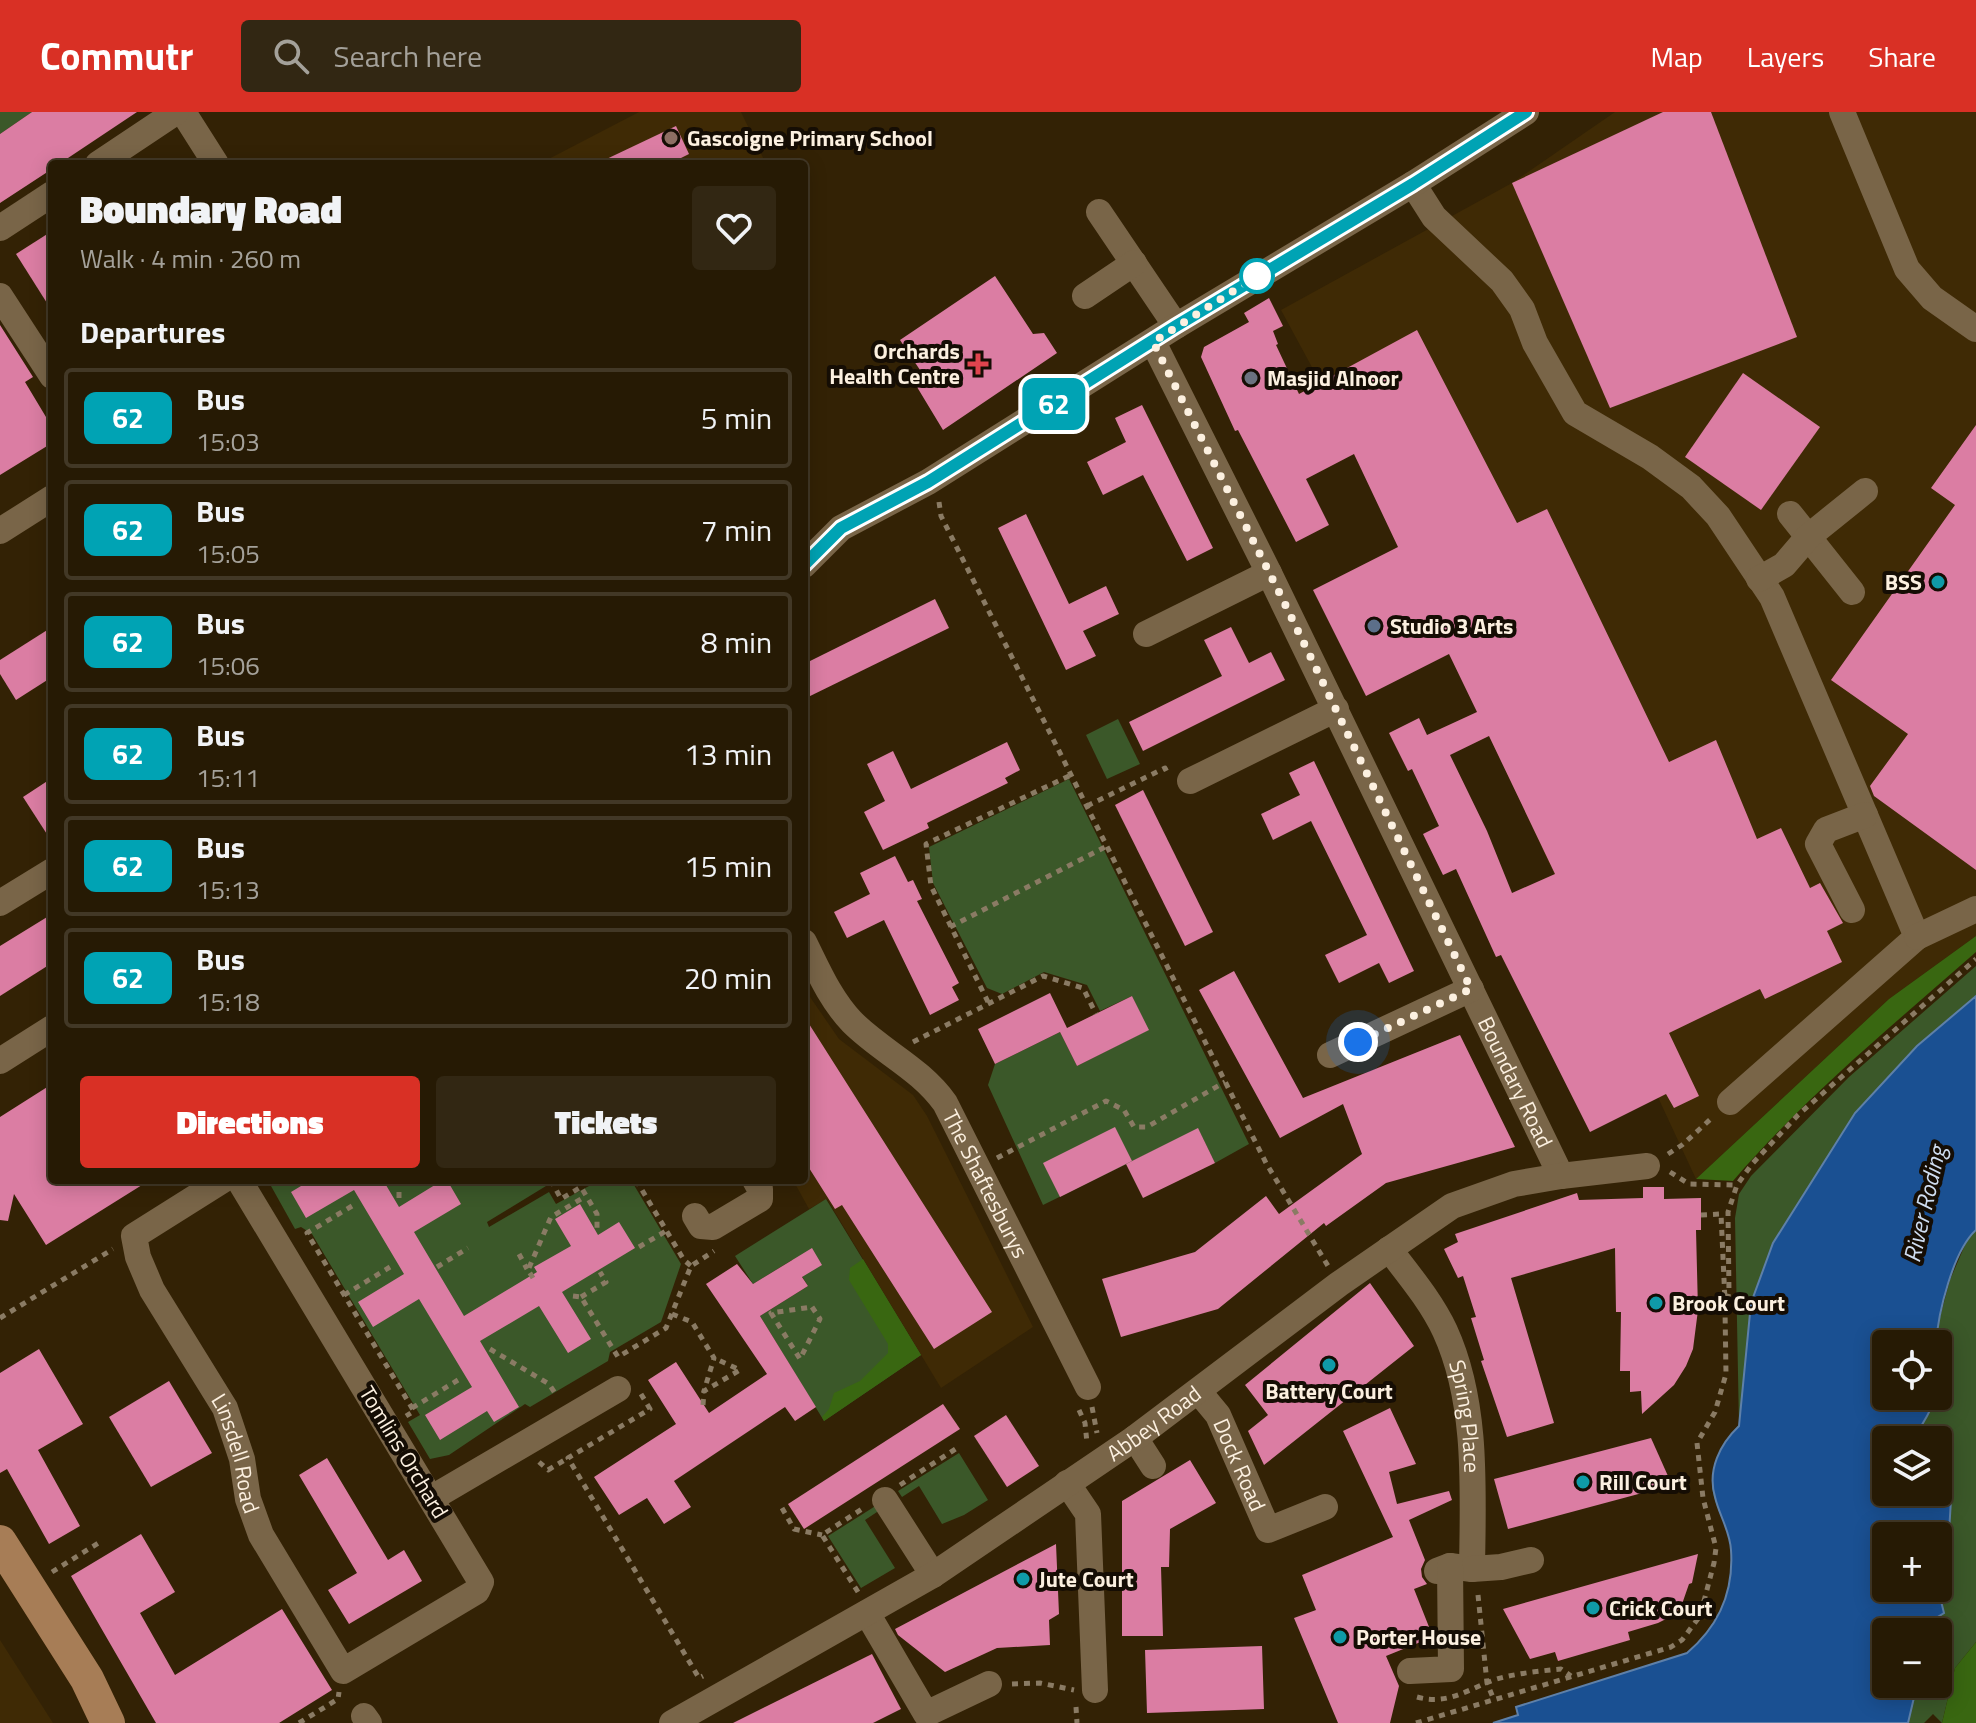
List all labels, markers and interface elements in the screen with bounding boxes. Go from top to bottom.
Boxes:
search box [241,20,801,92]
text: Commutr [40,27,193,85]
text: Search here [333,33,482,79]
icon: search [269,34,313,78]
text: Map [1650,35,1703,78]
text: Layers [1747,35,1824,78]
text: Share [1868,35,1936,78]
place label: Gascoigne Primary School [687,121,933,155]
marker: Gascoigne Primary School [662,129,680,147]
text: Boundary Road [80,180,342,238]
button: heart [692,186,776,270]
text: Walk · 4 min · 260 m [80,239,301,278]
unlabelled marker [1240,259,1274,293]
text: Departures [80,309,225,355]
place label: Orchards Health Centre [829,334,960,393]
marker: Orchards Health Centre [967,353,989,375]
place label: Masjid Alnoor [1267,361,1399,395]
marker: Masjid Alnoor [1242,369,1260,387]
text: Bus [196,376,245,422]
line badge: 62 [1018,378,1090,430]
text: 62 [1038,382,1070,425]
text: 5 min [701,395,772,441]
text: 62 [112,396,144,439]
text: 15:03 [196,422,260,461]
text: Bus [196,488,245,534]
text: 7 min [701,507,772,553]
text: 62 [112,508,144,551]
text: 15:05 [196,534,260,573]
place label: BSS [1885,565,1922,599]
marker: BSS [1929,573,1947,591]
text: Bus [196,600,245,646]
place label: Studio 3 Arts [1390,609,1513,643]
marker: Studio 3 Arts [1365,617,1383,635]
text: 8 min [701,619,772,665]
text: 62 [112,620,144,663]
text: 15:06 [196,646,260,685]
text: Bus [196,712,245,758]
text: 13 min [684,731,772,777]
text: 62 [112,732,144,775]
text: 15:11 [196,758,260,797]
text: Bus [196,824,245,870]
text: 15 min [684,843,772,889]
text: 62 [112,844,144,887]
text: 15:13 [196,870,260,909]
text: Bus [196,936,245,982]
text: 20 min [684,955,772,1001]
text: 62 [112,956,144,999]
text: 15:18 [196,982,260,1021]
street label: Boundary Road [1469,1011,1562,1153]
your location [1338,1022,1378,1062]
button: Directions [80,1076,420,1168]
button: Tickets [436,1076,776,1168]
street label: The Shaftesburys [934,1104,1037,1264]
water label: River Roding [1893,1140,1955,1266]
place label: Brook Court [1672,1286,1785,1320]
marker: Brook Court [1647,1294,1665,1312]
map controls [1872,1330,1952,1698]
button: locate [1872,1330,1952,1410]
marker: Battery Court [1320,1356,1338,1374]
street label: Spring Place [1440,1356,1489,1473]
place label: Battery Court [1265,1374,1393,1408]
street label: Abbey Road [1100,1377,1208,1470]
street label: Tomlins Orchard [351,1379,457,1525]
street label: Linsdell Road [203,1387,269,1518]
street label: Dock Road [1204,1413,1275,1517]
button: layers [1872,1426,1952,1506]
place label: Rill Court [1599,1465,1687,1499]
marker: Rill Court [1574,1473,1592,1491]
button: + [1872,1522,1952,1602]
place label: Jute Court [1039,1562,1134,1596]
marker: Jute Court [1014,1570,1032,1588]
place label: Crick Court [1609,1591,1713,1625]
marker: Crick Court [1584,1599,1602,1617]
button: − [1872,1618,1952,1698]
place label: Porter House [1356,1620,1481,1654]
marker: Porter House [1331,1628,1349,1646]

